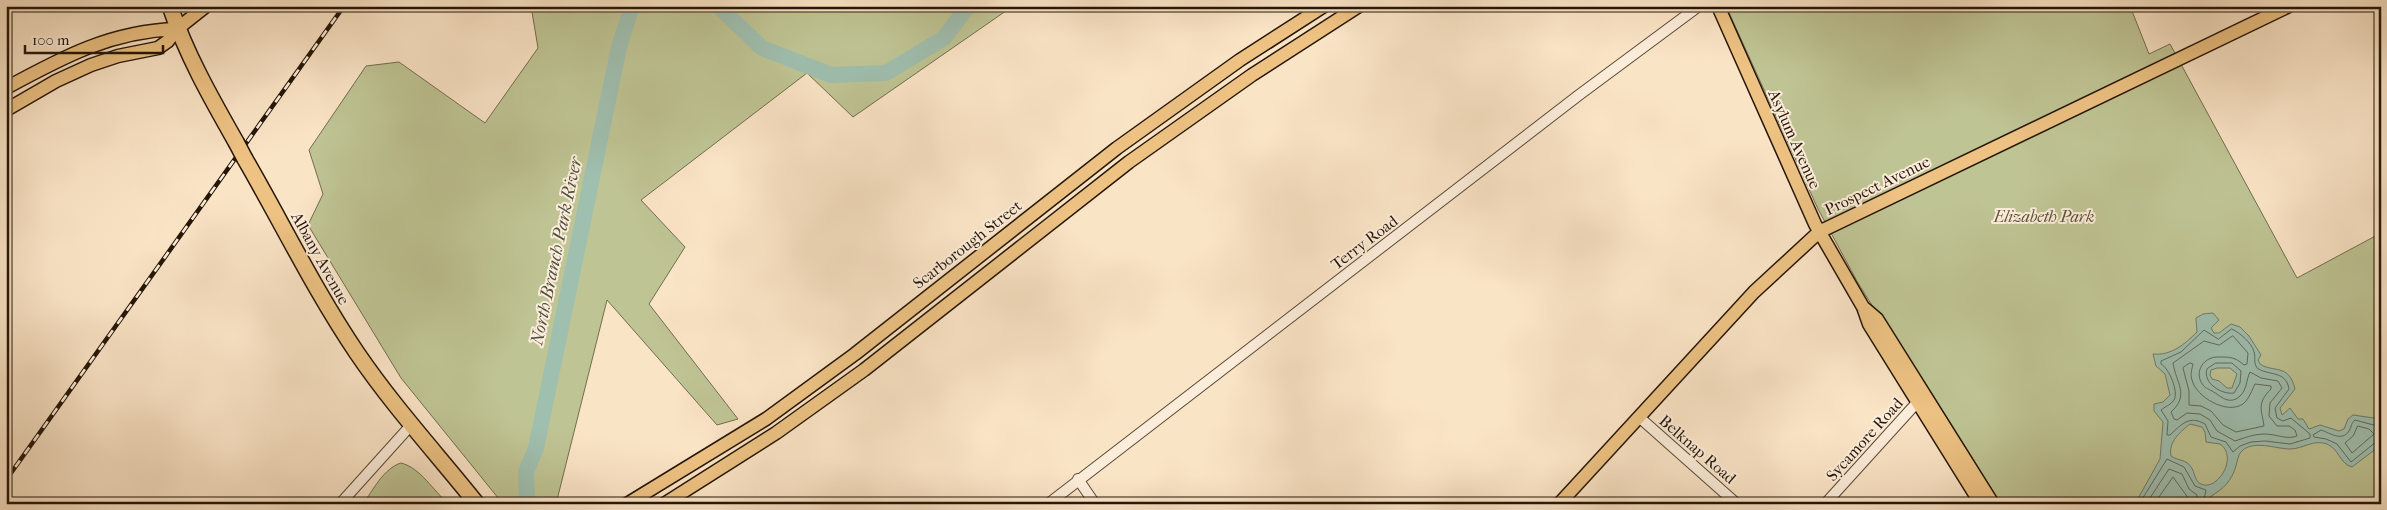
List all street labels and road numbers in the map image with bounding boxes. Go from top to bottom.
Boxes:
street label: Asylum Avenue [1764,86,1825,192]
street label: Prospect Avenue [1821,152,1933,219]
street label: Scarborough Street [909,196,1026,293]
street label: Albany Avenue [287,208,354,308]
street label: Terry Road [1327,211,1402,274]
street label: Sycamore Road [1822,394,1907,485]
street label: Belknap Road [1655,411,1740,488]

